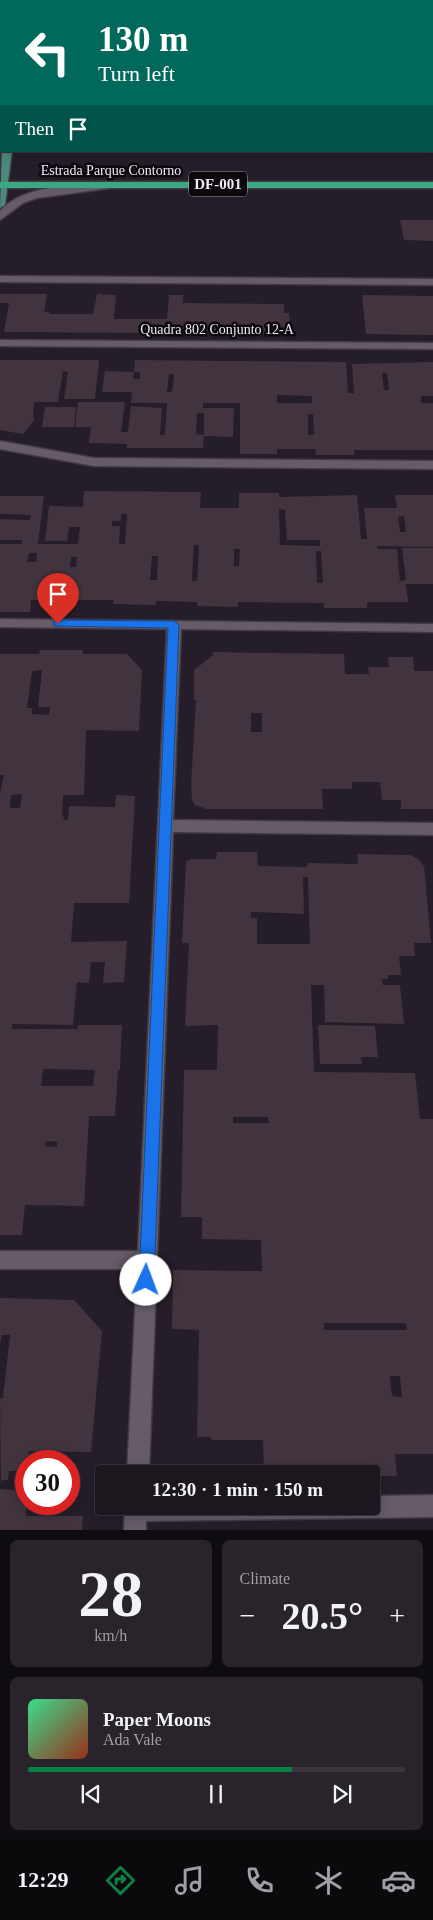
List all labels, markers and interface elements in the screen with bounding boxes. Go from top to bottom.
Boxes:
icon: left [15,20,80,85]
text: 130 m [98,20,188,59]
text: Turn left [98,61,175,86]
icon: arrive [64,115,92,143]
text: Then [15,118,54,139]
street label: Estrada Parque Contorno [41,163,181,178]
road number: DF-001 [189,172,247,196]
street label: Quadra 802 Conjunto 12-A [140,322,295,337]
pin [37,573,79,624]
icon: arrive [44,580,72,608]
position arrow [119,1253,171,1305]
speed limit sign: 30 [15,1450,80,1515]
text: 12:30 · 1 min · 150 m [152,1479,323,1500]
text: 28 [78,1558,143,1630]
text: Climate [240,1570,290,1587]
text: 20.5° [281,1595,363,1637]
text: − [240,1600,255,1631]
text: + [389,1600,405,1631]
text: km/h [94,1627,127,1644]
text: Paper Moons [103,1709,211,1730]
text: Ada Vale [103,1731,162,1748]
icon: previous [77,1780,105,1808]
icon: pause [202,1780,230,1808]
icon: next [328,1780,356,1808]
icon: directions [103,1863,138,1898]
icon: music [172,1863,207,1898]
icon: phone [242,1863,277,1898]
icon: climate [311,1863,346,1898]
icon: car [381,1863,416,1898]
text: 12:29 [17,1867,69,1892]

